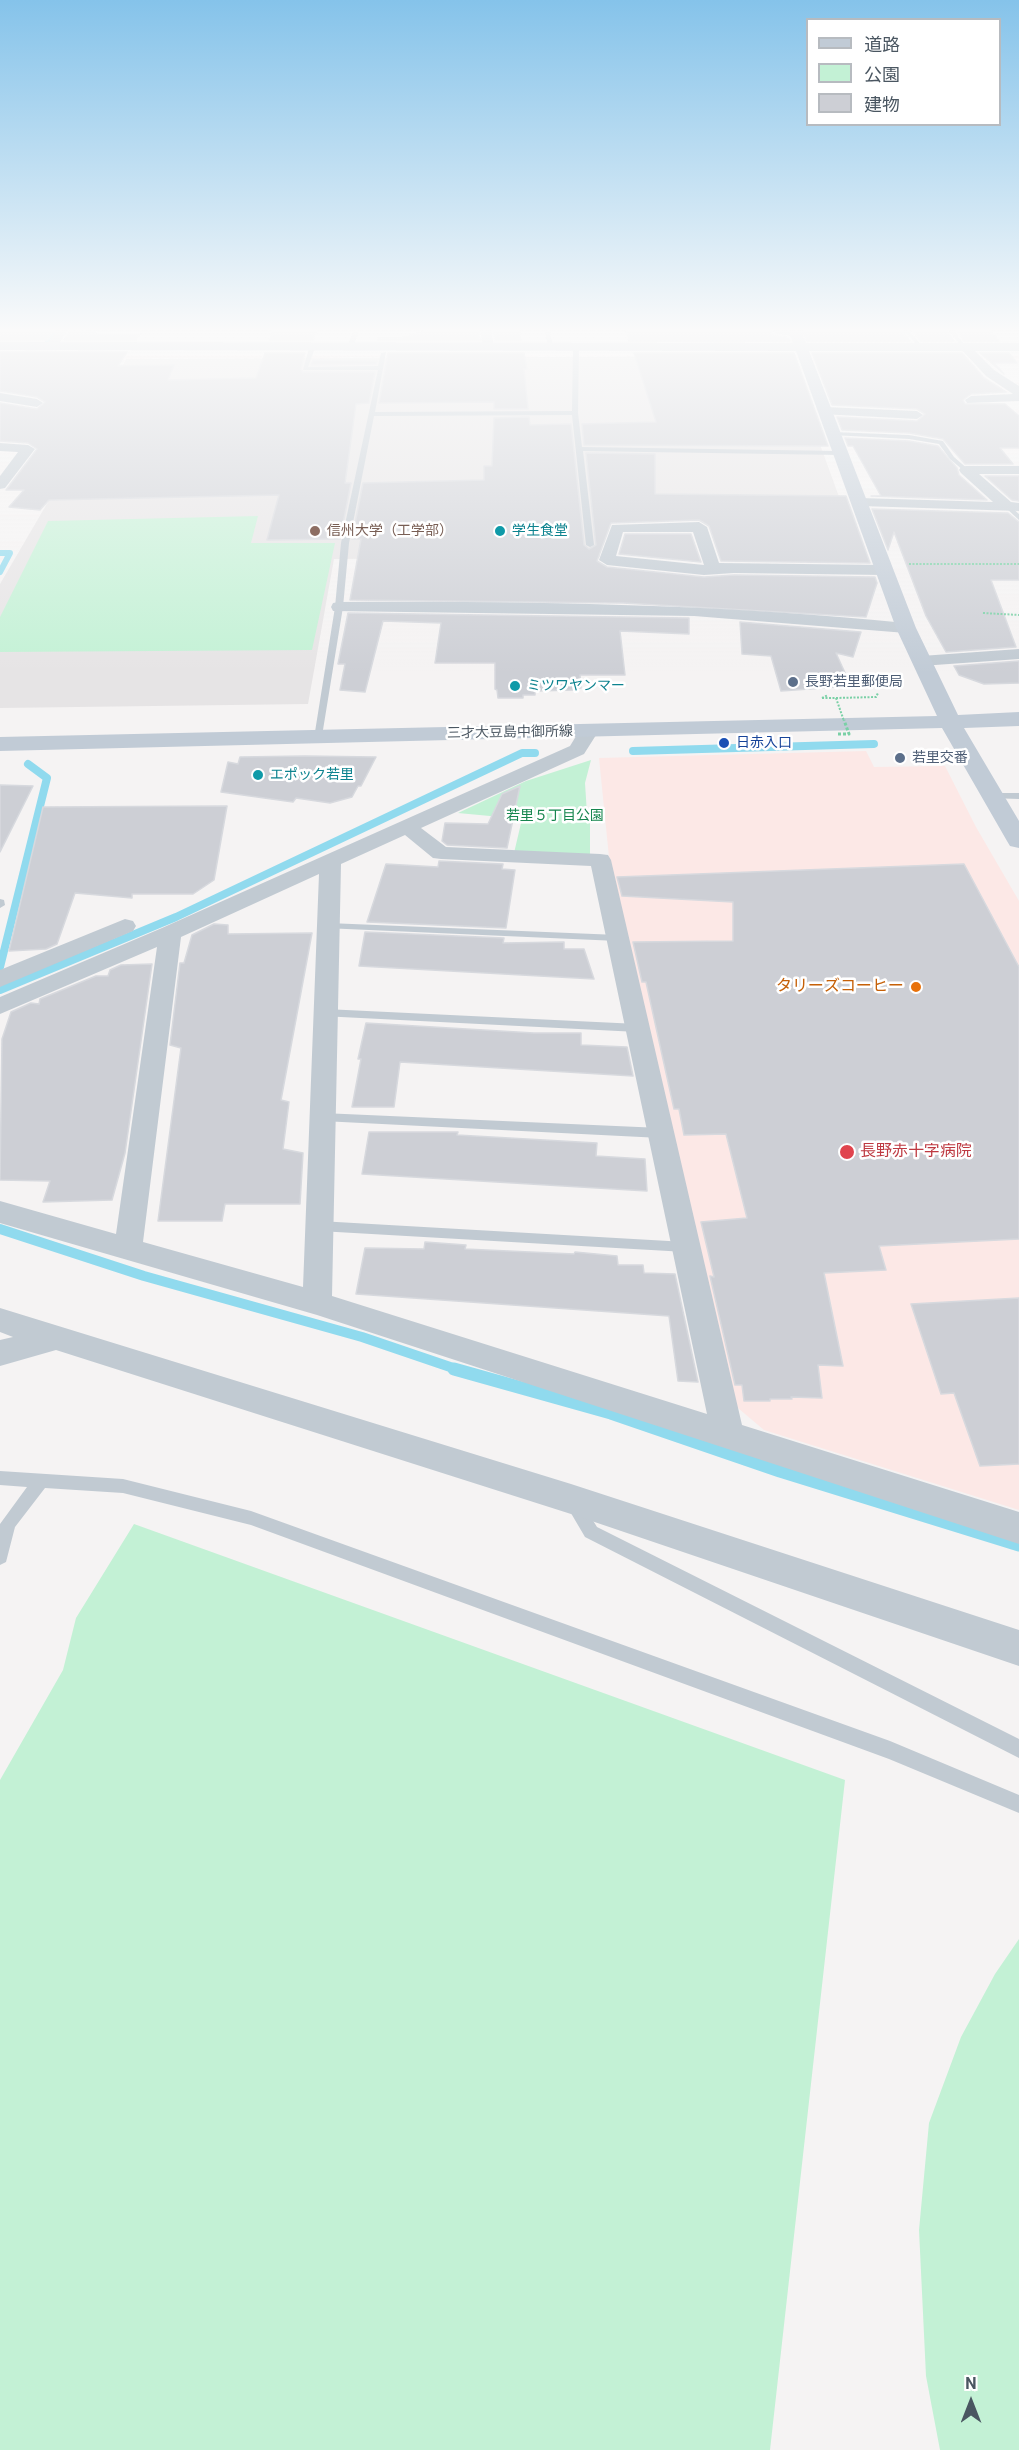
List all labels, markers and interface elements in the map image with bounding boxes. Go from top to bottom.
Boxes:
legend [806,18,1001,126]
text: 道路 [864,34,900,55]
text: 公園 [864,64,900,85]
text: 建物 [864,94,900,115]
place label: 信州大学（工学部） [327,523,453,539]
place label: 学生食堂 [512,523,568,539]
marker: 信州大学（工学部） [308,524,322,538]
marker: 学生食堂 [493,524,507,538]
place label: 長野若里郵便局 [805,674,903,690]
marker: 長野若里郵便局 [786,675,800,689]
place label: ミツワヤンマー [527,678,625,694]
marker: ミツワヤンマー [508,679,522,693]
street label: 三才大豆島中御所線 [447,724,573,742]
place label: 日赤入口 [736,735,792,751]
marker: 日赤入口 [717,736,731,750]
place label: 若里交番 [912,750,968,766]
marker: 若里交番 [893,751,907,765]
place label: エポック若里 [270,767,354,783]
marker: エポック若里 [251,768,265,782]
park label: 若里５丁目公園 [506,808,604,824]
place label: タリーズコーヒー [776,977,904,997]
marker: タリーズコーヒー [909,980,923,994]
place label: 長野赤十字病院 [860,1142,972,1162]
marker: 長野赤十字病院 [838,1143,856,1161]
north arrow [941,2372,1001,2432]
text: N [965,2374,977,2393]

